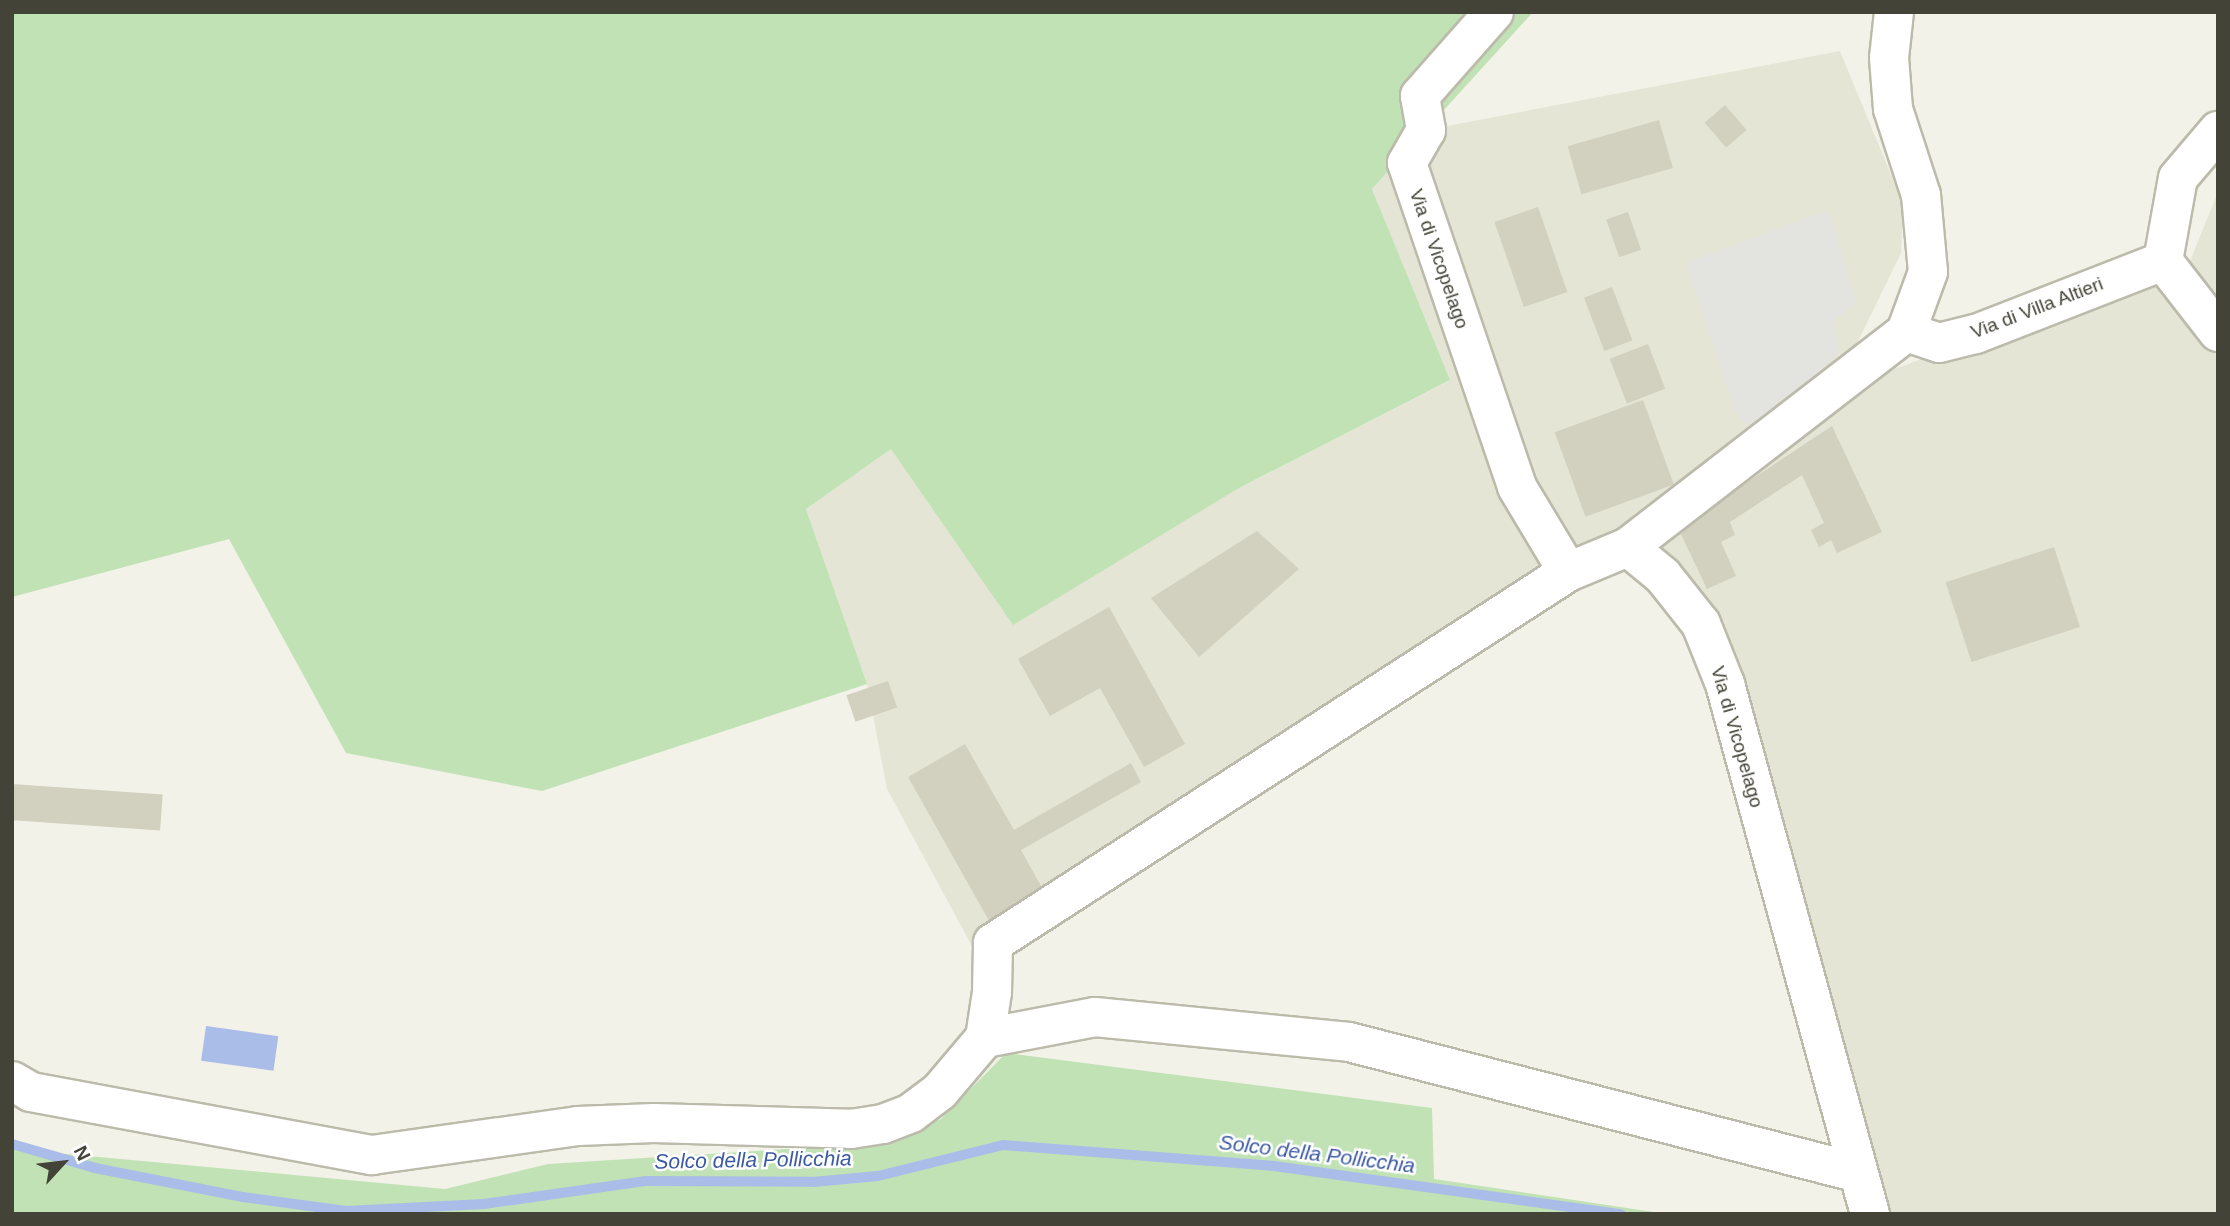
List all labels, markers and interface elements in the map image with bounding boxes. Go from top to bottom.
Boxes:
street label: Via di Vicopelago [1404,186,1474,332]
street label: Via di Villa Altieri [1967,272,2107,344]
street label: Via di Vicopelago [1706,664,1768,810]
north arrow [28,1128,98,1198]
water label: Solco della Pollicchia [1218,1129,1416,1179]
text: N [70,1142,95,1164]
water label: Solco della Pollicchia [654,1146,852,1174]

